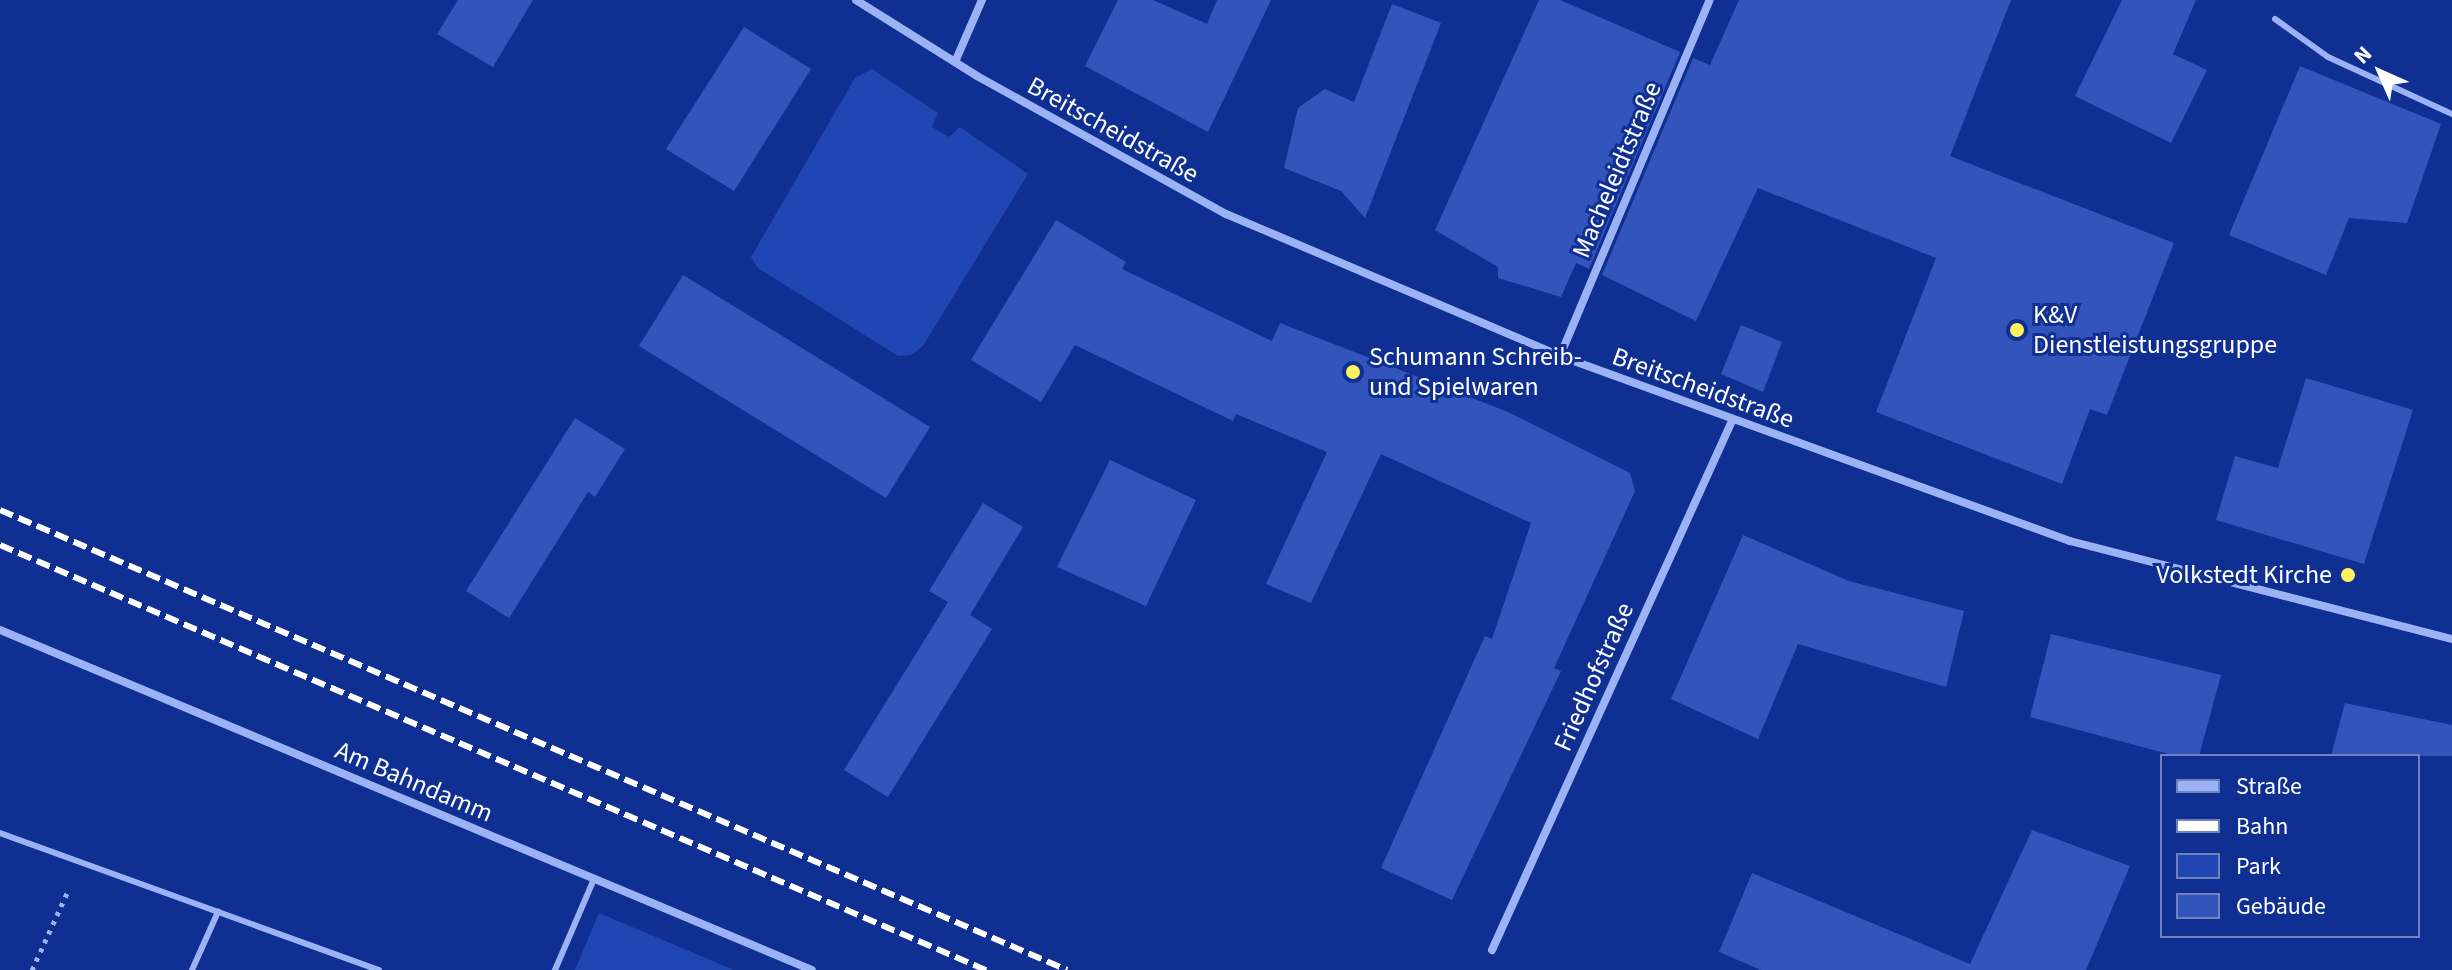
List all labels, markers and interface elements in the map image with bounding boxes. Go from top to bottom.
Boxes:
north arrow [2340,32,2420,112]
text: N [2347,39,2380,72]
street label: Breitscheidstraße [1022,70,1204,190]
street label: Macheleidtstraße [1566,77,1668,263]
place label: K&V Dienstleistungsgruppe [2033,299,2277,360]
marker: K&V Dienstleistungsgruppe [2008,321,2026,339]
place label: Schumann Schreib- und Spielwaren [1369,341,1582,402]
street label: Breitscheidstraße [1608,341,1798,435]
marker: Schumann Schreib- und Spielwaren [1344,363,1362,381]
place label: Volkstedt Kirche [2156,559,2332,591]
marker: Volkstedt Kirche [2339,566,2357,584]
street label: Friedhofstraße [1547,598,1641,756]
street label: Am Bahndamm [330,735,498,829]
legend [2160,754,2420,938]
text: Straße [2236,769,2302,804]
text: Bahn [2236,809,2288,844]
text: Park [2236,849,2281,884]
text: Gebäude [2236,889,2326,924]

